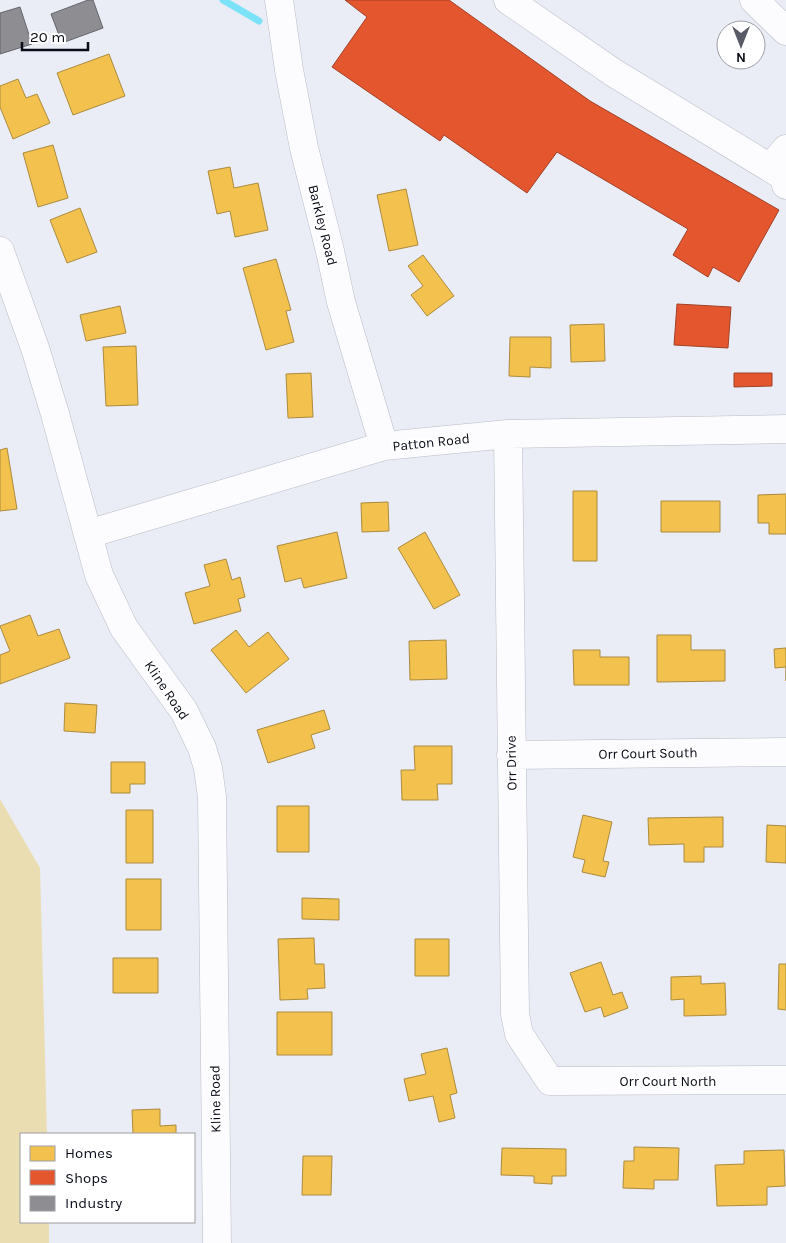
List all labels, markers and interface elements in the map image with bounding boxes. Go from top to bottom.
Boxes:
scale bar [22,20,89,52]
north arrow [716,20,766,70]
text: 20 m [30,28,65,46]
text: N [736,49,746,66]
street label: Barkley Road [304,183,341,267]
street label: Patton Road [392,430,471,455]
street label: Kline Road [141,657,193,723]
street label: Orr Drive [503,735,520,791]
street label: Orr Court South [598,744,698,763]
street label: Kline Road [206,1065,225,1133]
street label: Orr Court North [620,1073,716,1090]
legend [20,1133,195,1223]
text: Homes [65,1144,113,1162]
text: Shops [65,1169,108,1187]
text: Industry [65,1194,122,1212]

